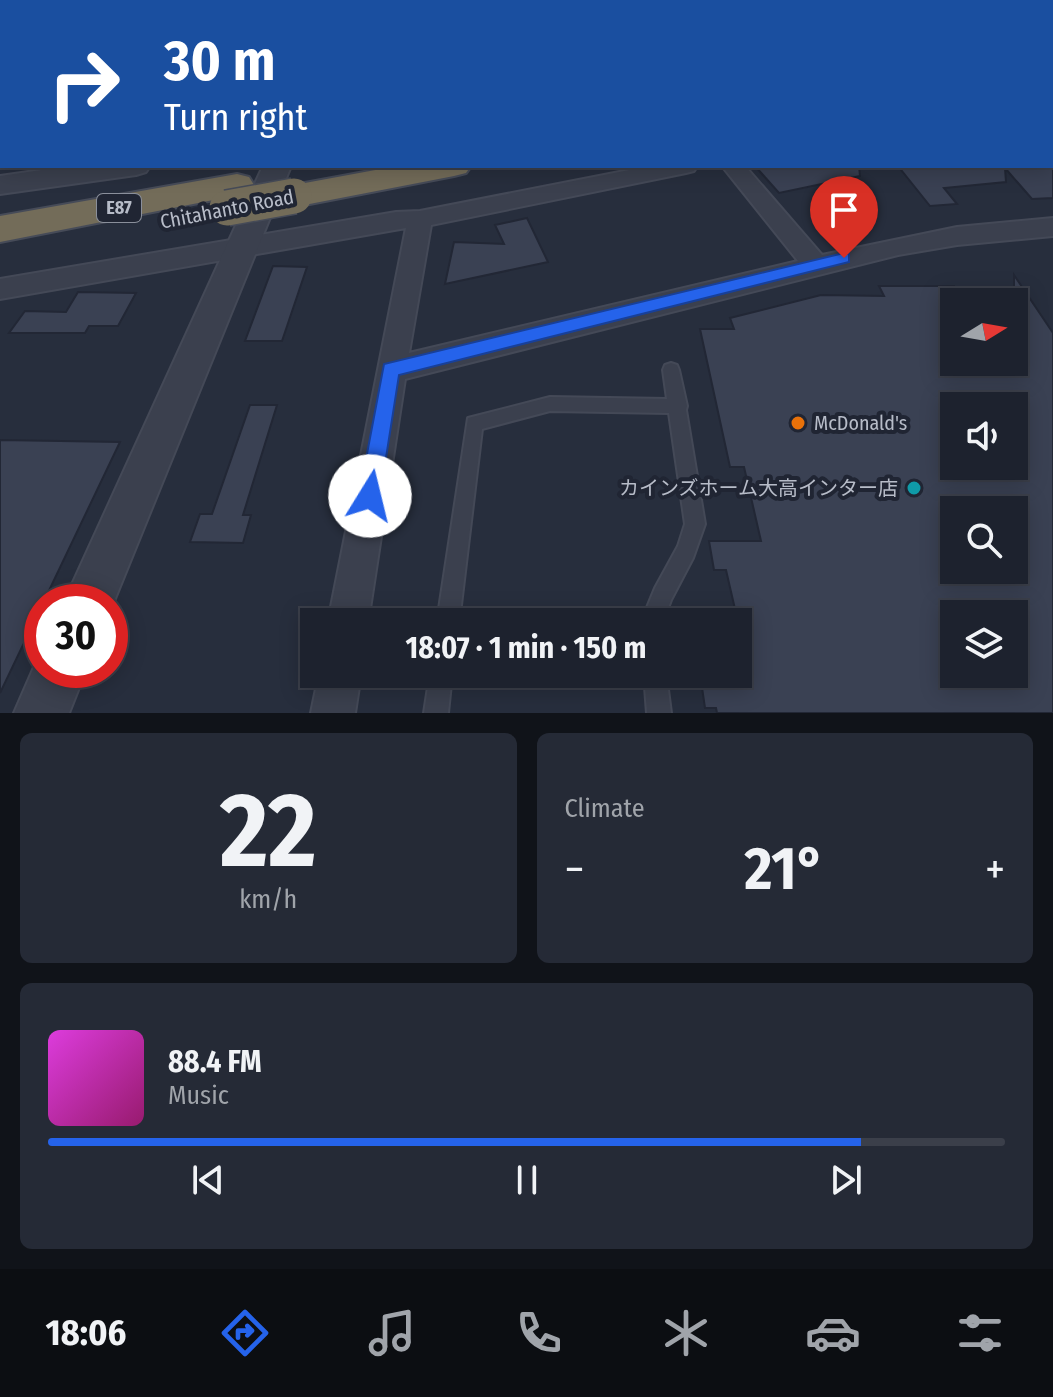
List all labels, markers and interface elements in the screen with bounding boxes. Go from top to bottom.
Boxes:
text: 30 m [164,28,275,95]
icon: right [32,32,136,136]
text: Turn right [164,96,307,140]
pin [810,176,878,258]
street label: Chitahanto Road [158,184,296,234]
icon: arrive [822,188,866,232]
road number: E87 [97,194,141,222]
north arrow [940,288,1028,376]
map controls [940,288,1028,688]
button: sound [940,392,1028,480]
place label: McDonald's [814,411,907,435]
marker: McDonald's [789,414,807,432]
position arrow [328,454,412,538]
place label: カインズホーム大高インター店 [619,476,898,500]
marker: カインズホーム大高インター店 [905,479,923,497]
button: search [940,496,1028,584]
speed limit sign: 30 [24,584,128,688]
button: layers [940,600,1028,688]
text: 18:07 · 1 min · 150 m [406,630,646,666]
text: 22 [220,769,316,894]
text: Climate [565,793,645,824]
text: 21° [745,833,825,905]
text: − [565,843,584,896]
text: + [985,843,1005,896]
text: km/h [239,884,297,915]
text: 88.4 FM [168,1044,262,1080]
text: Music [168,1080,229,1111]
icon: previous [186,1158,230,1202]
icon: pause [505,1158,549,1202]
icon: next [824,1158,868,1202]
icon: directions [217,1305,273,1361]
icon: music [364,1305,420,1361]
icon: phone [511,1305,567,1361]
icon: climate [658,1305,714,1361]
icon: car [805,1305,861,1361]
icon: filters [952,1305,1008,1361]
text: 18:06 [45,1311,126,1355]

